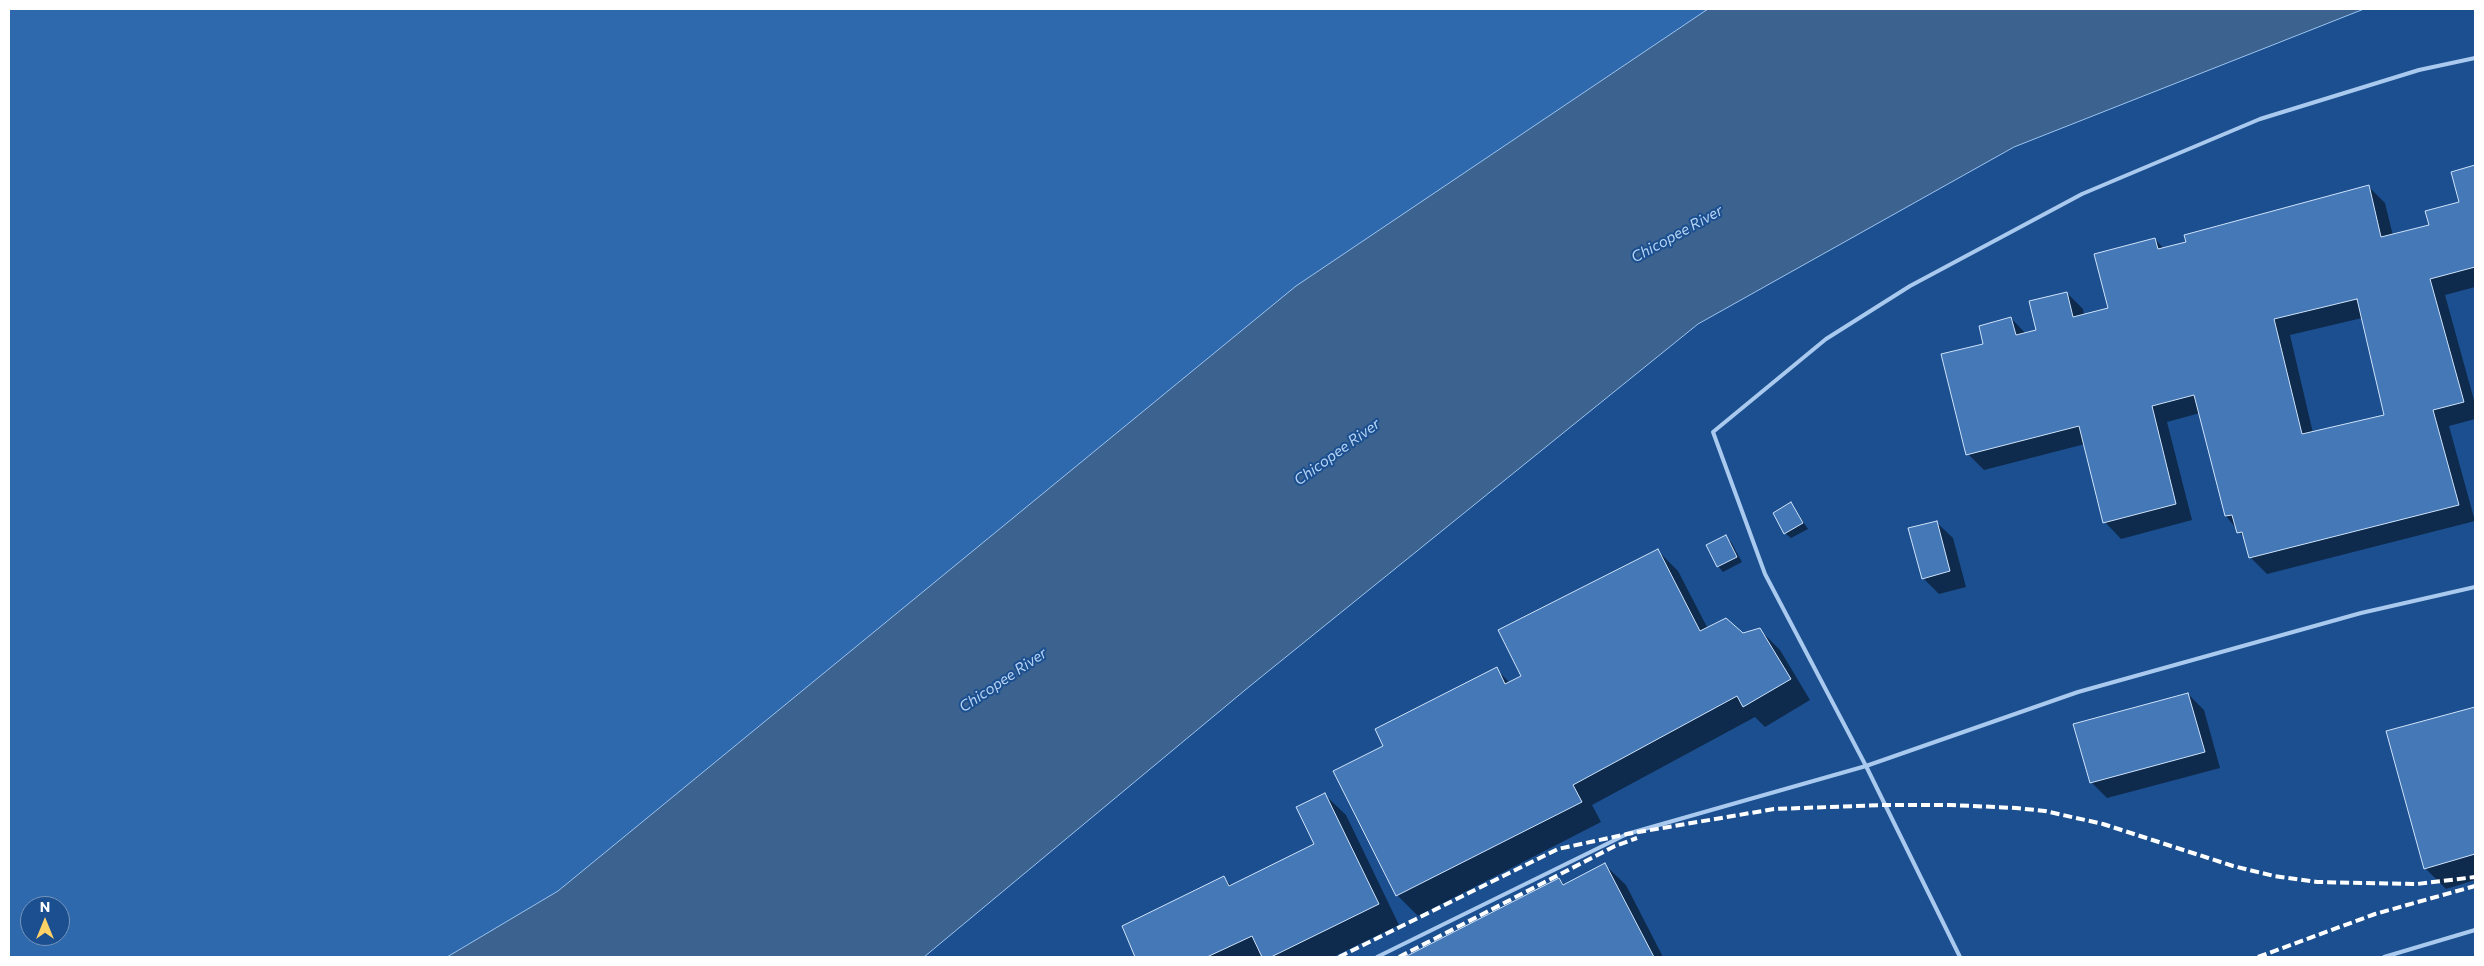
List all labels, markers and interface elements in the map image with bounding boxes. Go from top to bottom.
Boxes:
water label: Chicopee River [1628,201,1726,267]
water label: Chicopee River [1290,415,1384,489]
water label: Chicopee River [956,644,1050,716]
north arrow [20,896,70,946]
text: N [40,898,50,915]

